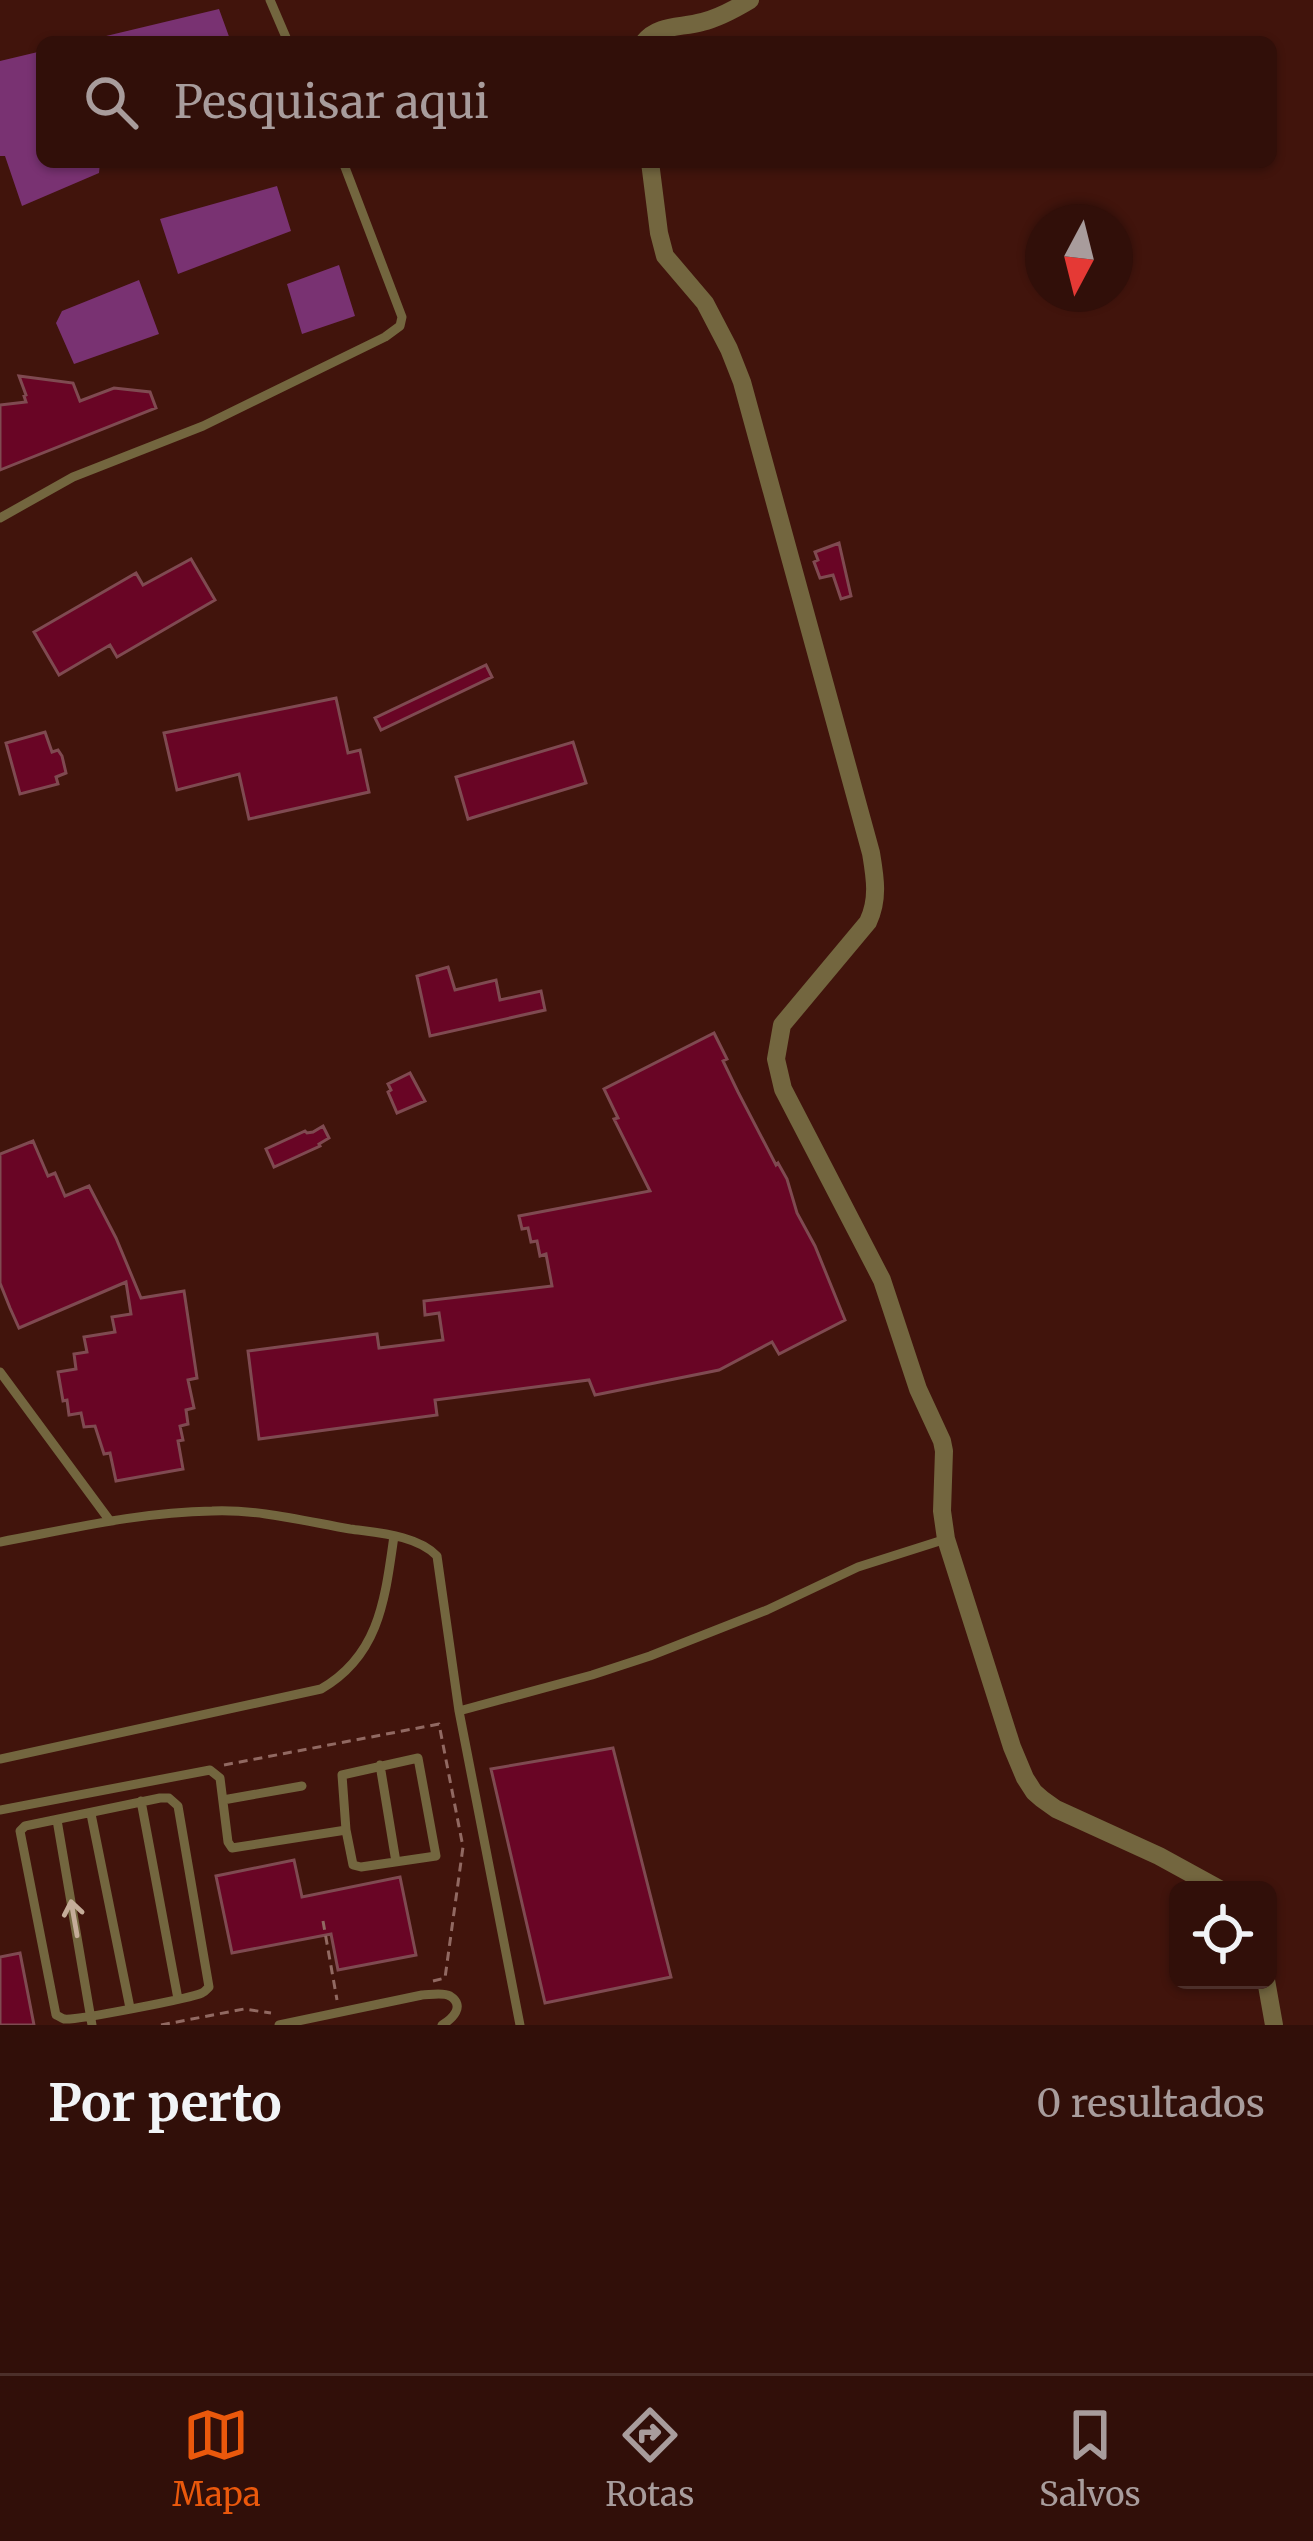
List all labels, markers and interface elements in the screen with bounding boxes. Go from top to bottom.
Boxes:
search box [36,36,1277,168]
icon: search [78,69,144,135]
text: Pesquisar aqui [174,74,489,130]
north arrow [1025,204,1133,312]
map controls [1169,1881,1277,1989]
button: locate [1169,1881,1277,1989]
one-way arrow [61,1899,84,1938]
text: Por perto [48,2071,282,2135]
text: 0 resultados [1036,2079,1265,2128]
tab: Mapa [172,2402,261,2515]
tab: Rotas [605,2402,694,2515]
tab: Salvos [1039,2402,1141,2515]

